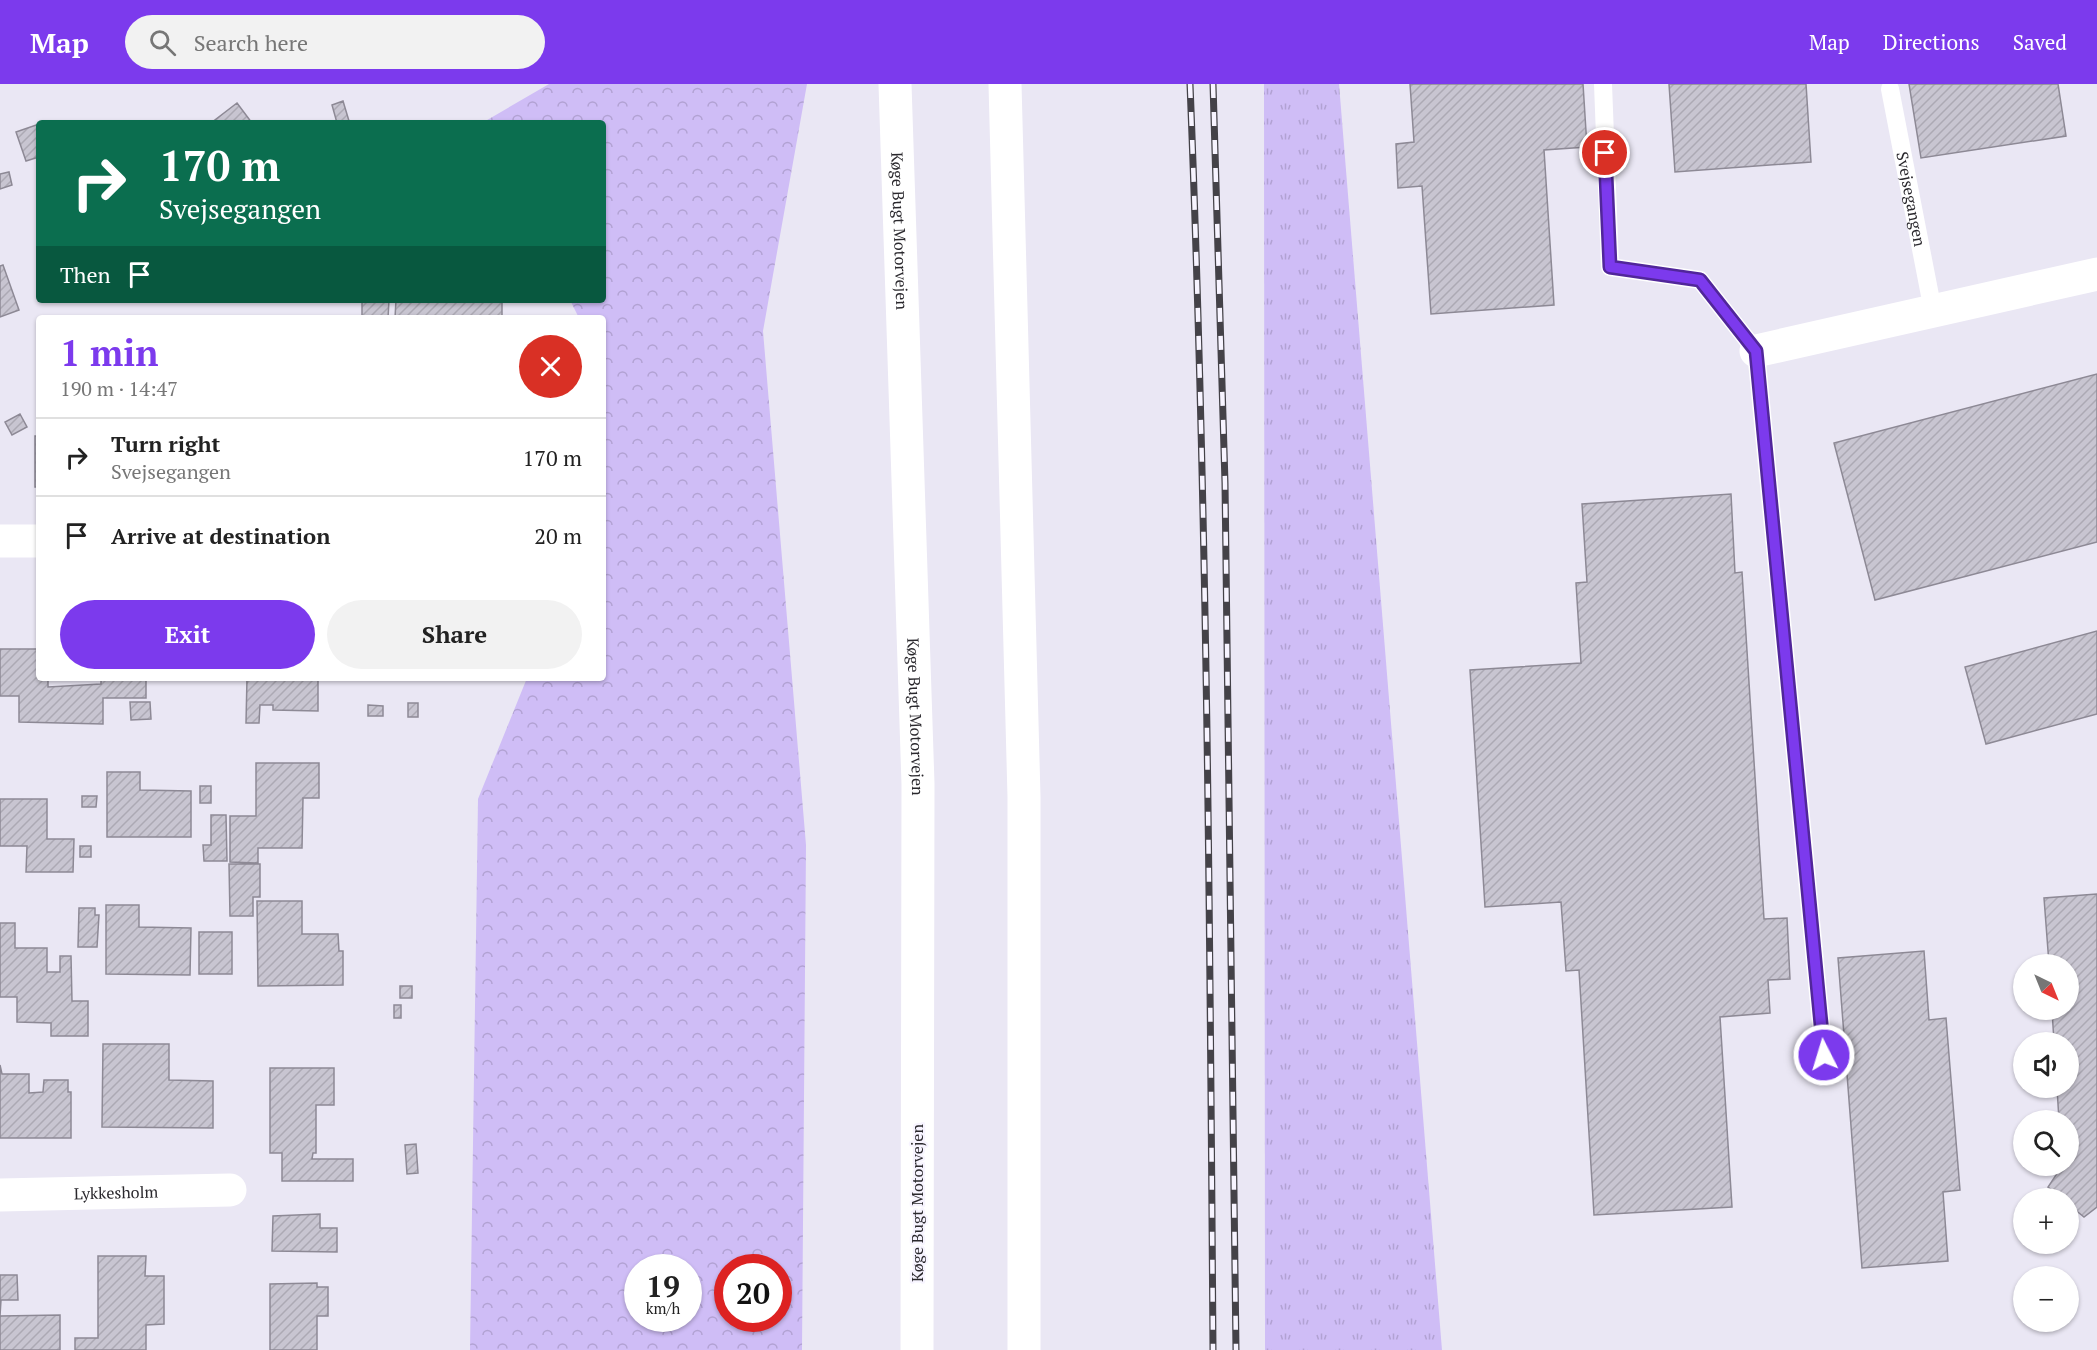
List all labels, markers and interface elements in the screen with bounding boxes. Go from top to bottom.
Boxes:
search box [125,15,545,69]
text: Map [30,24,89,61]
icon: search [146,26,179,59]
text: Search here [194,28,308,57]
text: Map [1809,28,1850,56]
text: Directions [1883,28,1980,56]
text: Saved [2013,28,2067,56]
pin [1579,127,1630,178]
icon: arrive [1588,136,1621,169]
text: 170 m [159,137,280,193]
icon: right [60,144,138,222]
street label: Svejsegangen [1891,150,1931,249]
street label: Køge Bugt Motorvejen [886,152,913,311]
text: Svejsegangen [159,191,321,227]
icon: arrive [123,258,156,291]
text: Then [60,260,111,289]
text: 1 min [60,329,158,376]
button: close [519,335,582,398]
text: 190 m · 14:47 [60,375,178,402]
text: Turn right [111,429,220,458]
icon: right [60,441,93,474]
text: 170 m [522,443,582,472]
text: Svejsegangen [111,458,231,485]
icon: arrive [60,519,93,552]
text: Arrive at destination [111,521,330,550]
text: 20 m [534,521,582,550]
button: Exit [60,600,315,669]
button: Share [327,600,582,669]
street label: Køge Bugt Motorvejen [902,637,929,796]
north arrow [2013,954,2079,1020]
map controls [2013,954,2079,1332]
position arrow [1792,1023,1856,1087]
button: sound [2013,1032,2079,1098]
button: search [2013,1110,2079,1176]
street label: Køge Bugt Motorvejen [906,1124,928,1282]
street label: Lykkesholm [74,1181,159,1204]
button: + [2013,1188,2079,1254]
speed limit sign: 20 [714,1254,792,1332]
text: 19 [646,1266,680,1306]
button: − [2013,1266,2079,1332]
text: km/h [646,1298,680,1318]

